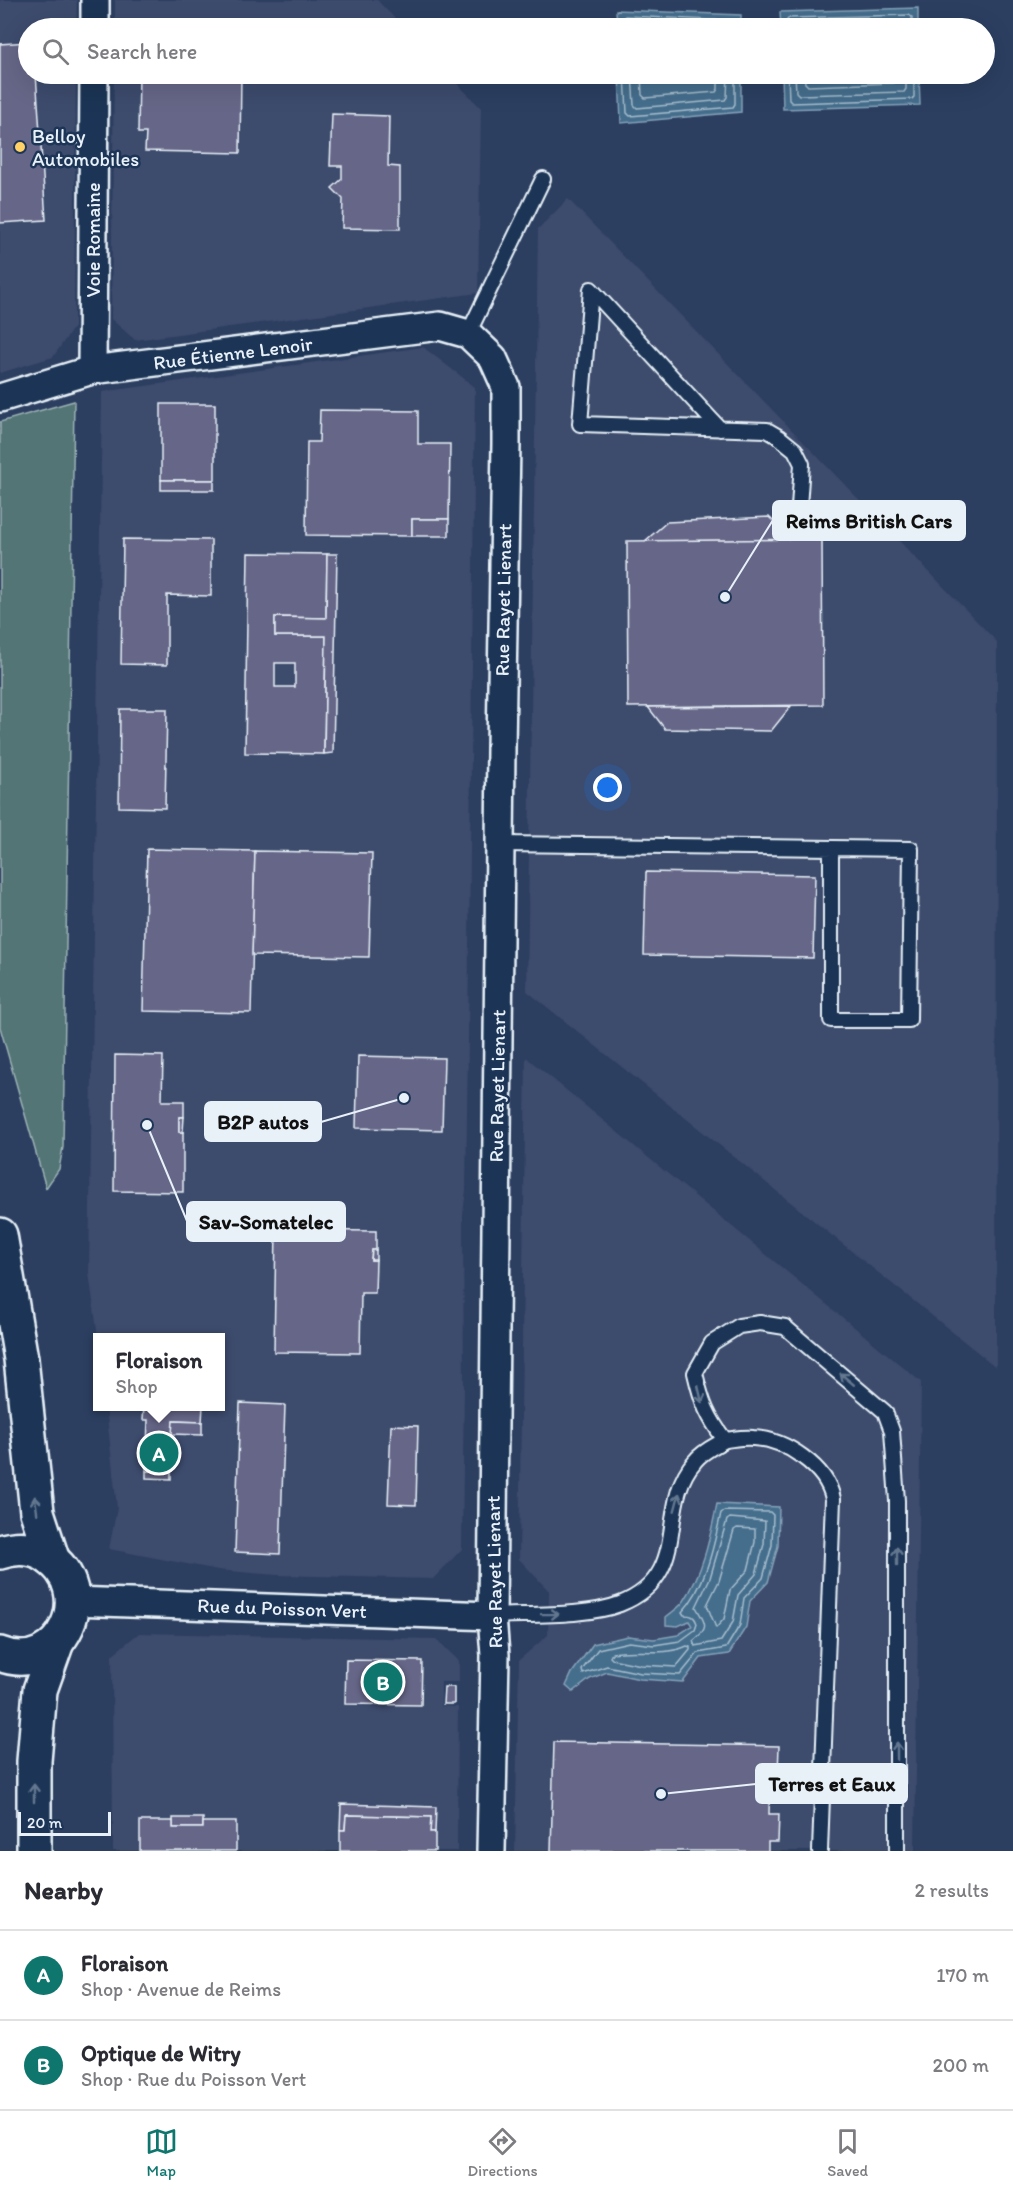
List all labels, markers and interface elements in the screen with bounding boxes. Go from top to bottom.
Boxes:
search box [18,18,995,84]
icon: search [39,35,72,68]
text: Search here [87,38,197,65]
place label: Belloy Automobiles [32,124,139,171]
marker: Belloy Automobiles [13,140,27,154]
street label: Voie Romaine [81,182,105,298]
street label: Rue Étienne Lenoir [152,331,314,375]
callout: Reims British Cars [773,501,965,540]
text: Reims British Cars [786,508,952,533]
street label: Rue Rayet Lienart [490,523,516,677]
your location [593,773,622,802]
street label: Rue Rayet Lienart [484,1009,510,1163]
callout: B2P autos [205,1102,321,1141]
text: B2P autos [217,1109,309,1134]
callout: Sav-Somatelec [187,1202,345,1241]
text: Sav-Somatelec [199,1209,334,1234]
popup [93,1333,225,1411]
text: Floraison [115,1347,203,1374]
one-way arrow [839,1373,855,1386]
text: Shop [115,1374,158,1398]
one-way arrow [695,1384,706,1403]
pin: A [140,1430,178,1476]
one-way arrow [671,1493,683,1512]
one-way arrow [31,1495,42,1515]
street label: Rue Rayet Lienart [481,1495,507,1649]
one-way arrow [891,1546,903,1566]
street label: Rue du Poisson Vert [197,1593,367,1623]
one-way arrow [540,1608,560,1619]
pin: B [364,1660,403,1704]
one-way arrow [891,1741,903,1761]
callout: Terres et Eaux [756,1764,907,1803]
text: Terres et Eaux [768,1771,895,1796]
one-way arrow [28,1783,40,1803]
scale bar [18,1809,111,1836]
text: 20 m [27,1813,62,1832]
text: Nearby [24,1874,103,1906]
text: 2 results [915,1878,989,1902]
text: Floraison [81,1950,168,1977]
text: A [37,1963,50,1987]
text: 170 m [936,1963,989,1987]
text: Shop · Avenue de Reims [81,1977,281,2001]
text: Optique de Witry [81,2040,240,2067]
text: B [37,2053,50,2077]
text: 200 m [933,2053,989,2077]
text: Shop · Rue du Poisson Vert [81,2067,306,2091]
tab: Map [145,2125,178,2180]
tab: Directions [467,2125,538,2180]
tab: Saved [827,2125,868,2180]

